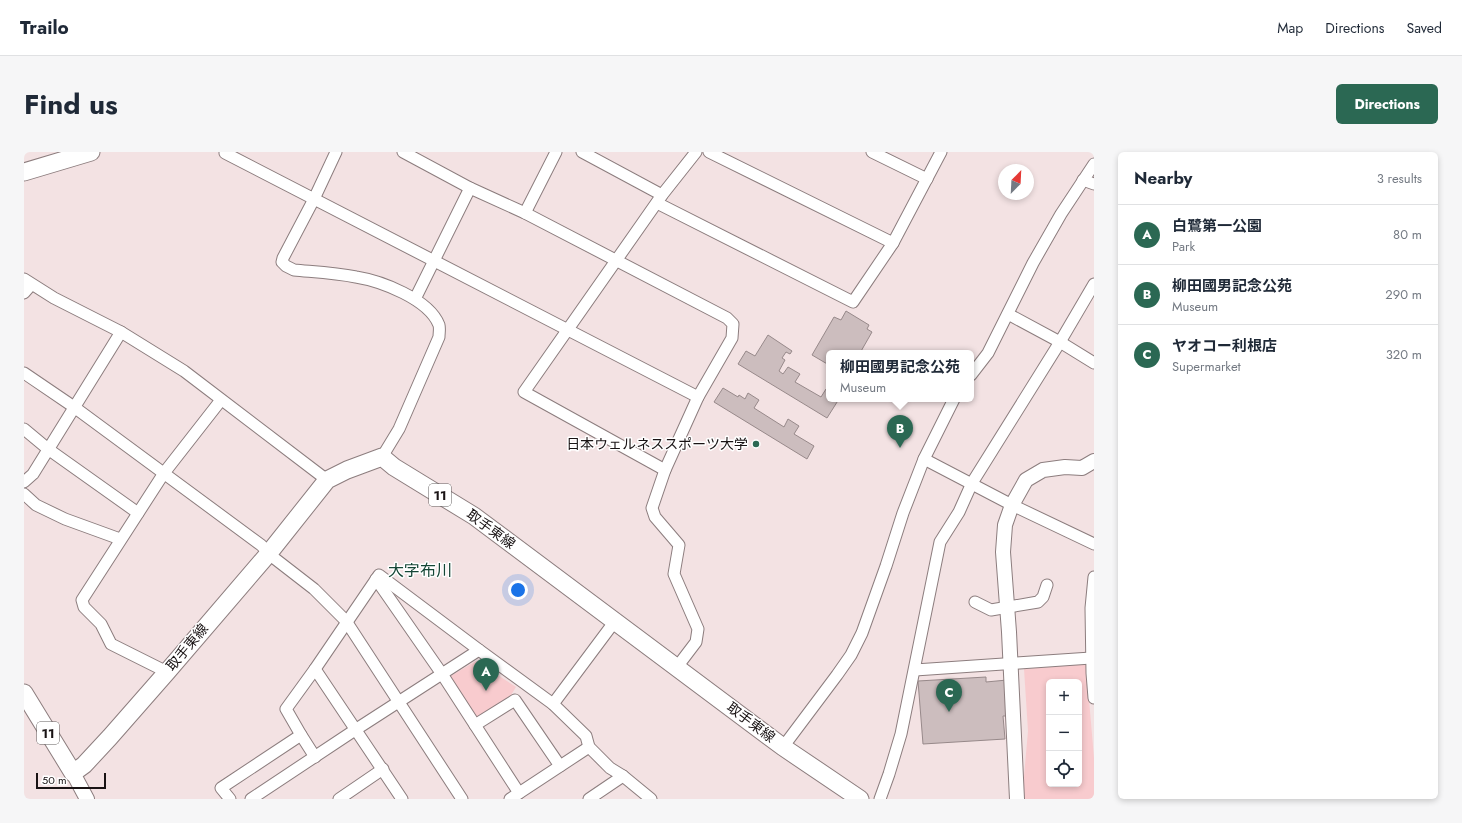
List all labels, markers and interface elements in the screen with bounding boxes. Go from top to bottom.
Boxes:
text: Trailo [20,14,69,41]
text: Map [1277,18,1303,38]
text: Directions [1325,18,1385,38]
text: Saved [1407,18,1442,38]
text: Find us [24,84,118,125]
button: Directions [1336,84,1438,124]
north arrow [998,164,1034,200]
text: Nearby [1134,166,1192,190]
text: 3 results [1377,169,1422,188]
text: 白鷺第一公園 [1172,215,1262,237]
text: A [1142,225,1152,244]
text: 80 m [1393,225,1422,244]
text: Park [1172,237,1195,256]
text: 柳田國男記念公苑 [1172,275,1292,297]
text: B [1143,285,1151,304]
text: 290 m [1385,285,1422,304]
text: Museum [1172,297,1218,316]
text: ヤオコー利根店 [1172,335,1277,357]
text: C [1142,345,1152,364]
text: 320 m [1386,345,1422,364]
popup [826,350,974,402]
text: 柳田國男記念公苑 [840,356,960,378]
text: Supermarket [1172,357,1241,376]
text: Museum [840,378,886,397]
pin: B [887,415,913,448]
place label: 日本ウェルネススポーツ大学 [566,434,748,454]
marker: 日本ウェルネススポーツ大学 [751,439,761,449]
road number: 11 [429,484,451,506]
street label: 取手東線 [462,504,520,554]
district label: 大字布川 [388,559,452,582]
your location [508,580,528,600]
street label: 取手東線 [161,619,213,675]
pin: A [473,658,499,691]
pin: C [936,679,962,712]
map controls [1046,679,1082,787]
button: + [1046,679,1082,715]
street label: 取手東線 [723,697,779,747]
button: − [1046,715,1082,751]
road number: 11 [37,722,59,744]
button: locate [1046,751,1082,787]
scale bar [36,771,106,790]
text: 50 m [42,772,67,788]

